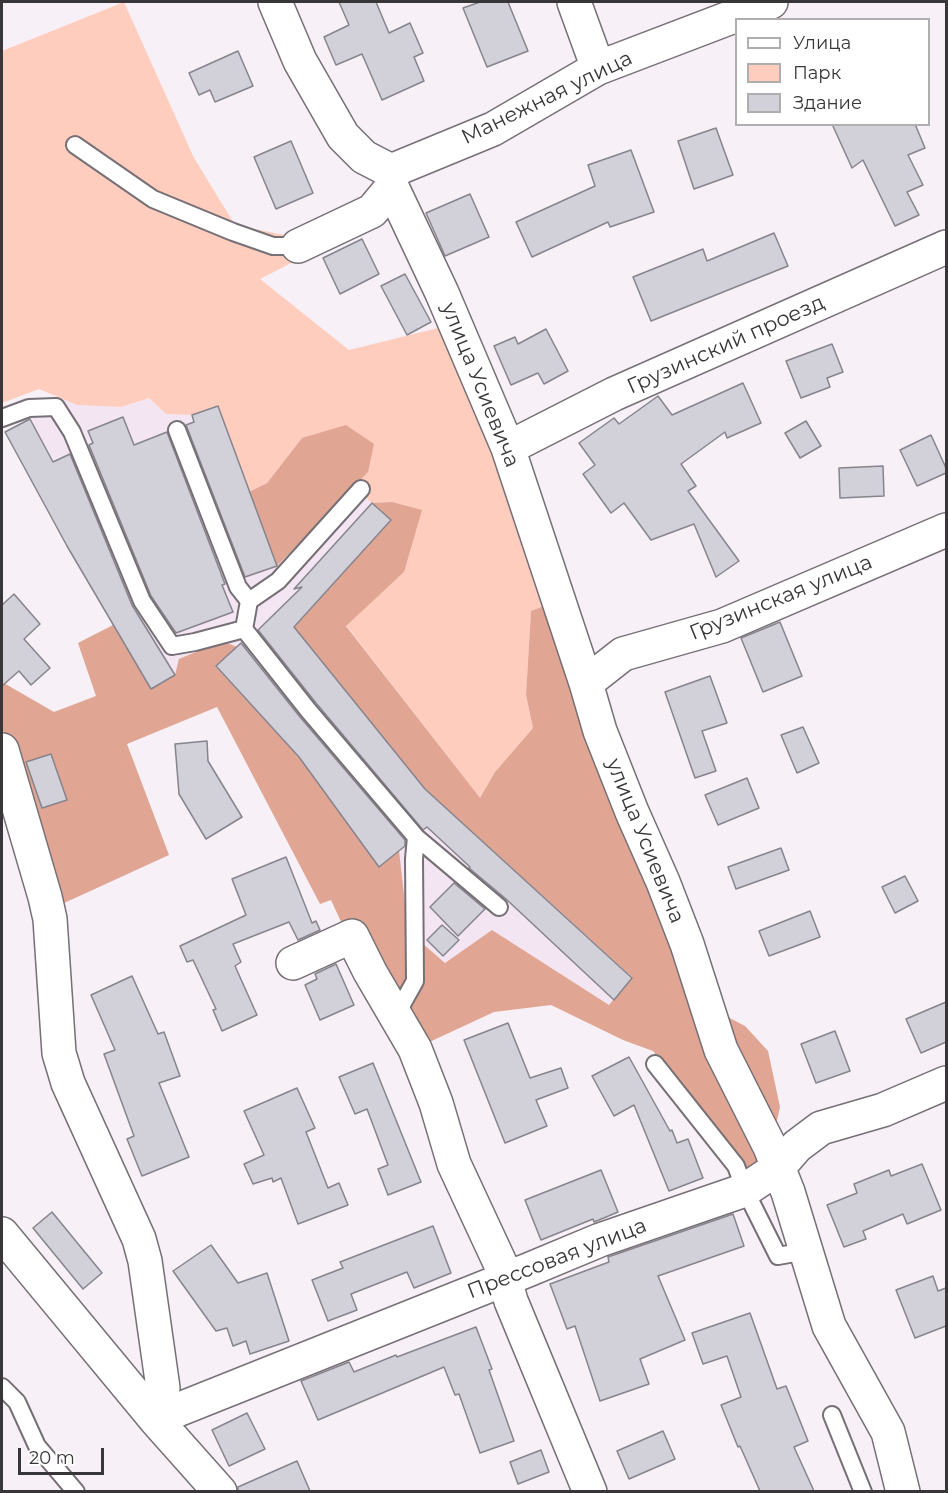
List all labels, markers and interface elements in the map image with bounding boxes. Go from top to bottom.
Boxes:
legend [735,18,930,126]
text: Улица [793,32,851,54]
street label: Манежная улица [458,46,636,150]
text: Парк [793,62,841,84]
text: Здание [793,92,862,114]
street label: Грузинский проезд [623,290,829,400]
street label: улица Усиевича [435,299,525,471]
street label: Грузинская улица [686,550,876,646]
street label: улица Усиевича [600,755,690,927]
street label: Прессовая улица [464,1213,650,1305]
scale bar [21,1436,106,1474]
text: 20 m [29,1447,75,1469]

